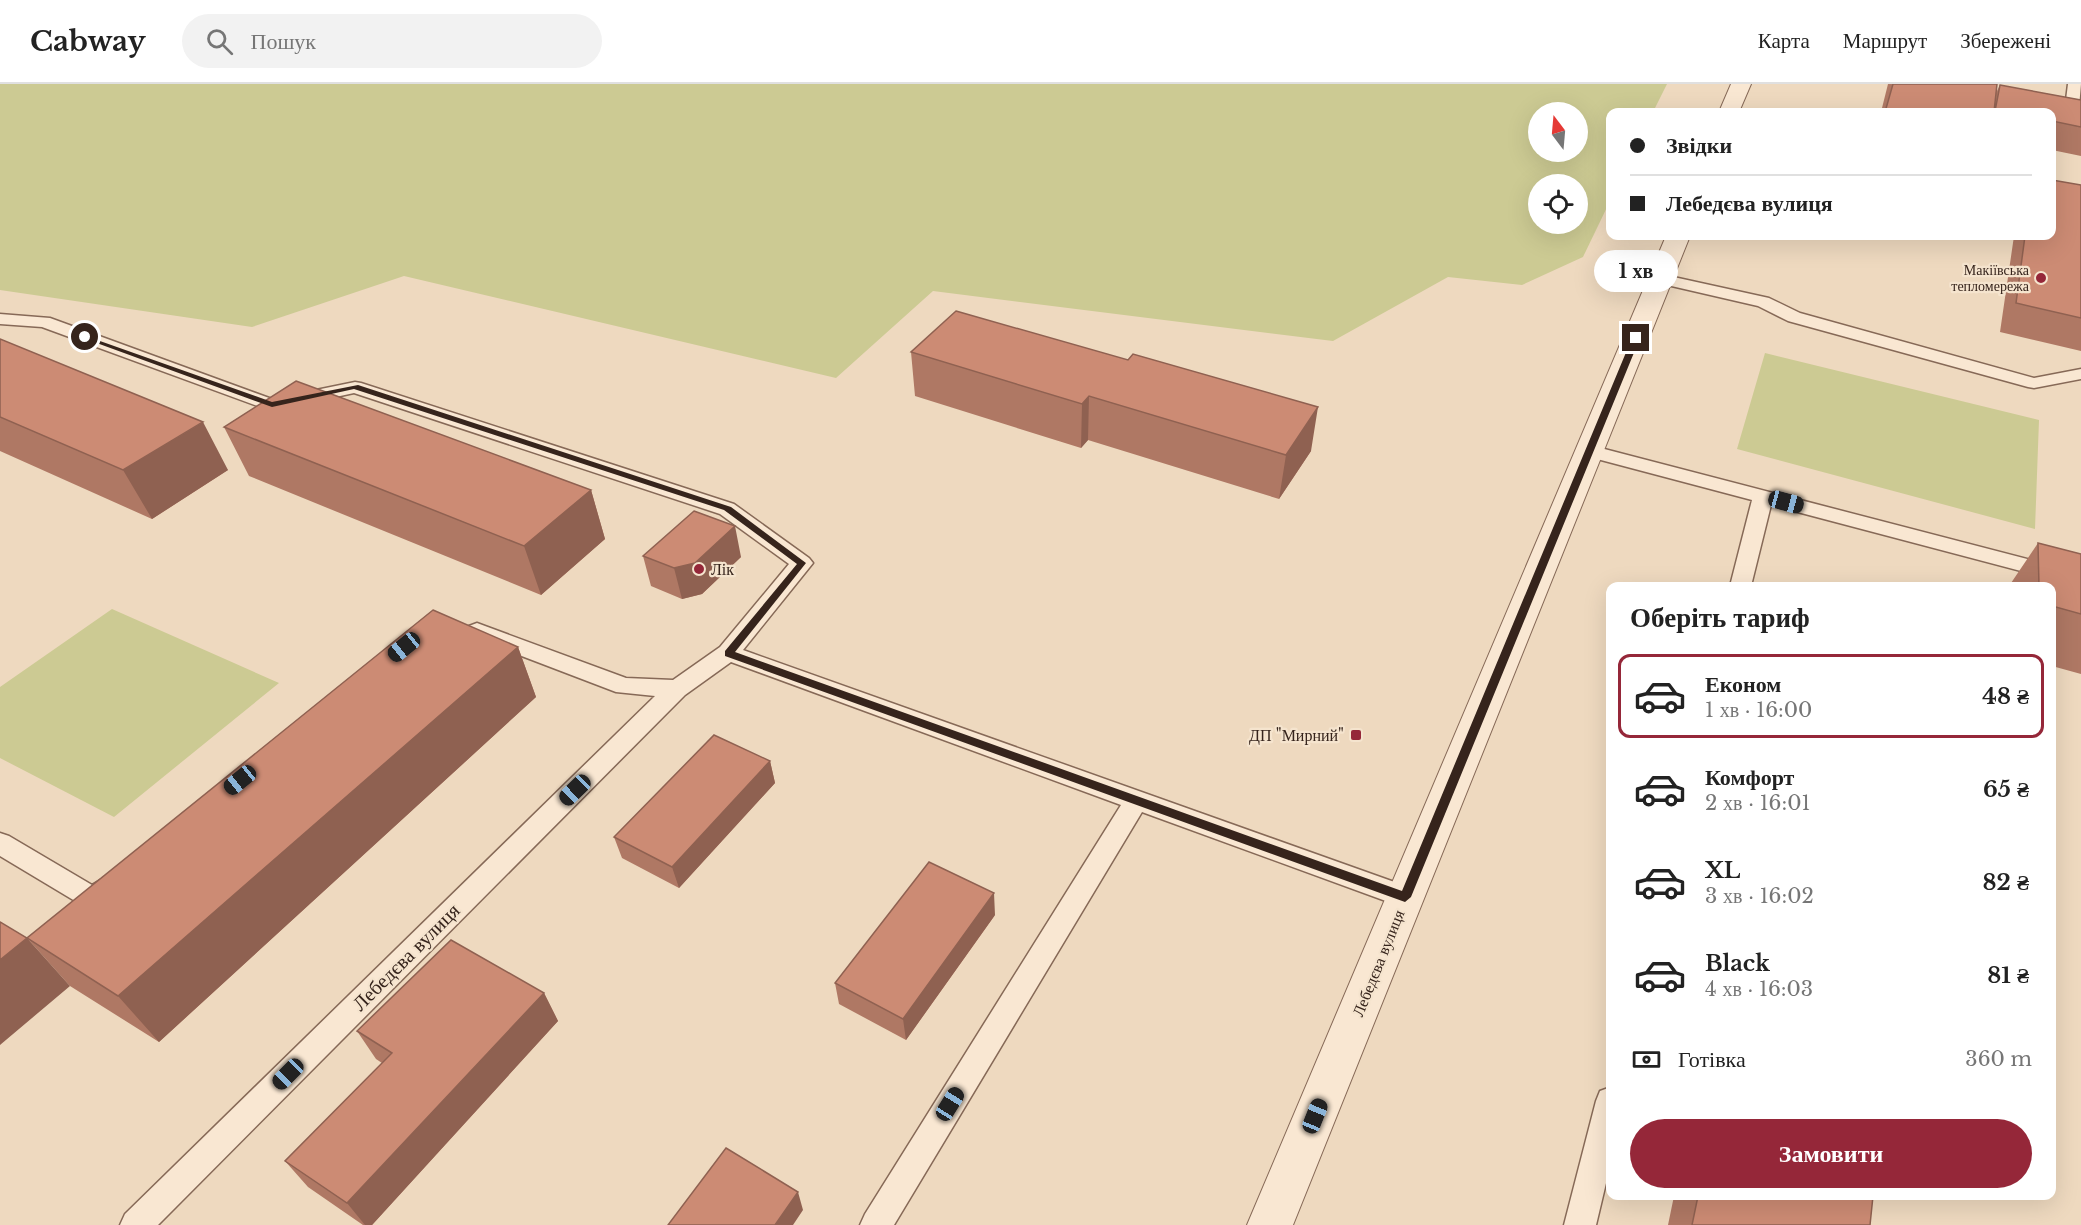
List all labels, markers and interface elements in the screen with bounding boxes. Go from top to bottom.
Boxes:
search box [182,14,602,68]
text: Cabway [30,24,146,59]
icon: search [203,25,236,58]
text: Пошук [251,28,316,55]
text: Карта [1758,28,1810,54]
text: Маршрут [1843,28,1927,54]
text: Збережені [1960,28,2051,54]
north arrow [1528,102,1588,162]
map controls [1528,102,1588,234]
text: Звідки [1666,132,1732,159]
button: locate [1528,174,1588,234]
text: Лебедєва вулиця [1666,190,1833,217]
callout: 1 хв [1594,251,1678,293]
text: 1 хв [1619,259,1653,283]
place label: Макіївська тепломережа [1951,261,2030,295]
marker: Макіївська тепломережа [2034,271,2048,285]
route start [71,323,98,350]
route end [1622,324,1649,351]
car [1766,489,1806,515]
place label: Лік [711,559,734,579]
marker: Лік [692,562,706,576]
text: Оберіть тариф [1630,601,1810,634]
car [384,629,424,665]
icon: car [1633,669,1687,723]
text: Економ [1705,671,1781,698]
text: 48 ₴ [1982,683,2029,710]
text: 1 хв · 16:00 [1705,698,1812,722]
place label: ДП "Мирний" [1249,725,1344,745]
marker: ДП "Мирний" [1349,728,1363,742]
car [220,762,260,798]
icon: car [1633,762,1687,816]
text: Комфорт [1705,764,1794,791]
car [556,771,594,809]
text: 65 ₴ [1983,776,2029,803]
text: 2 хв · 16:01 [1705,791,1810,815]
icon: car [1633,855,1687,909]
text: XL [1705,857,1740,884]
text: 82 ₴ [1983,869,2029,896]
text: 3 хв · 16:02 [1705,884,1814,908]
street label: Лебедєва вулиця [347,898,465,1016]
street label: Лебедєва вулиця [1347,906,1409,1019]
icon: car [1633,948,1687,1002]
text: Black [1705,950,1770,977]
text: 81 ₴ [1987,962,2029,989]
text: 4 хв · 16:03 [1705,977,1813,1001]
icon: cash [1630,1043,1663,1076]
text: Готівка [1678,1046,1746,1073]
text: 360 m [1965,1047,2032,1071]
car [269,1055,307,1093]
car [933,1084,967,1124]
car [1300,1096,1330,1136]
button: Замовити [1630,1119,2032,1188]

